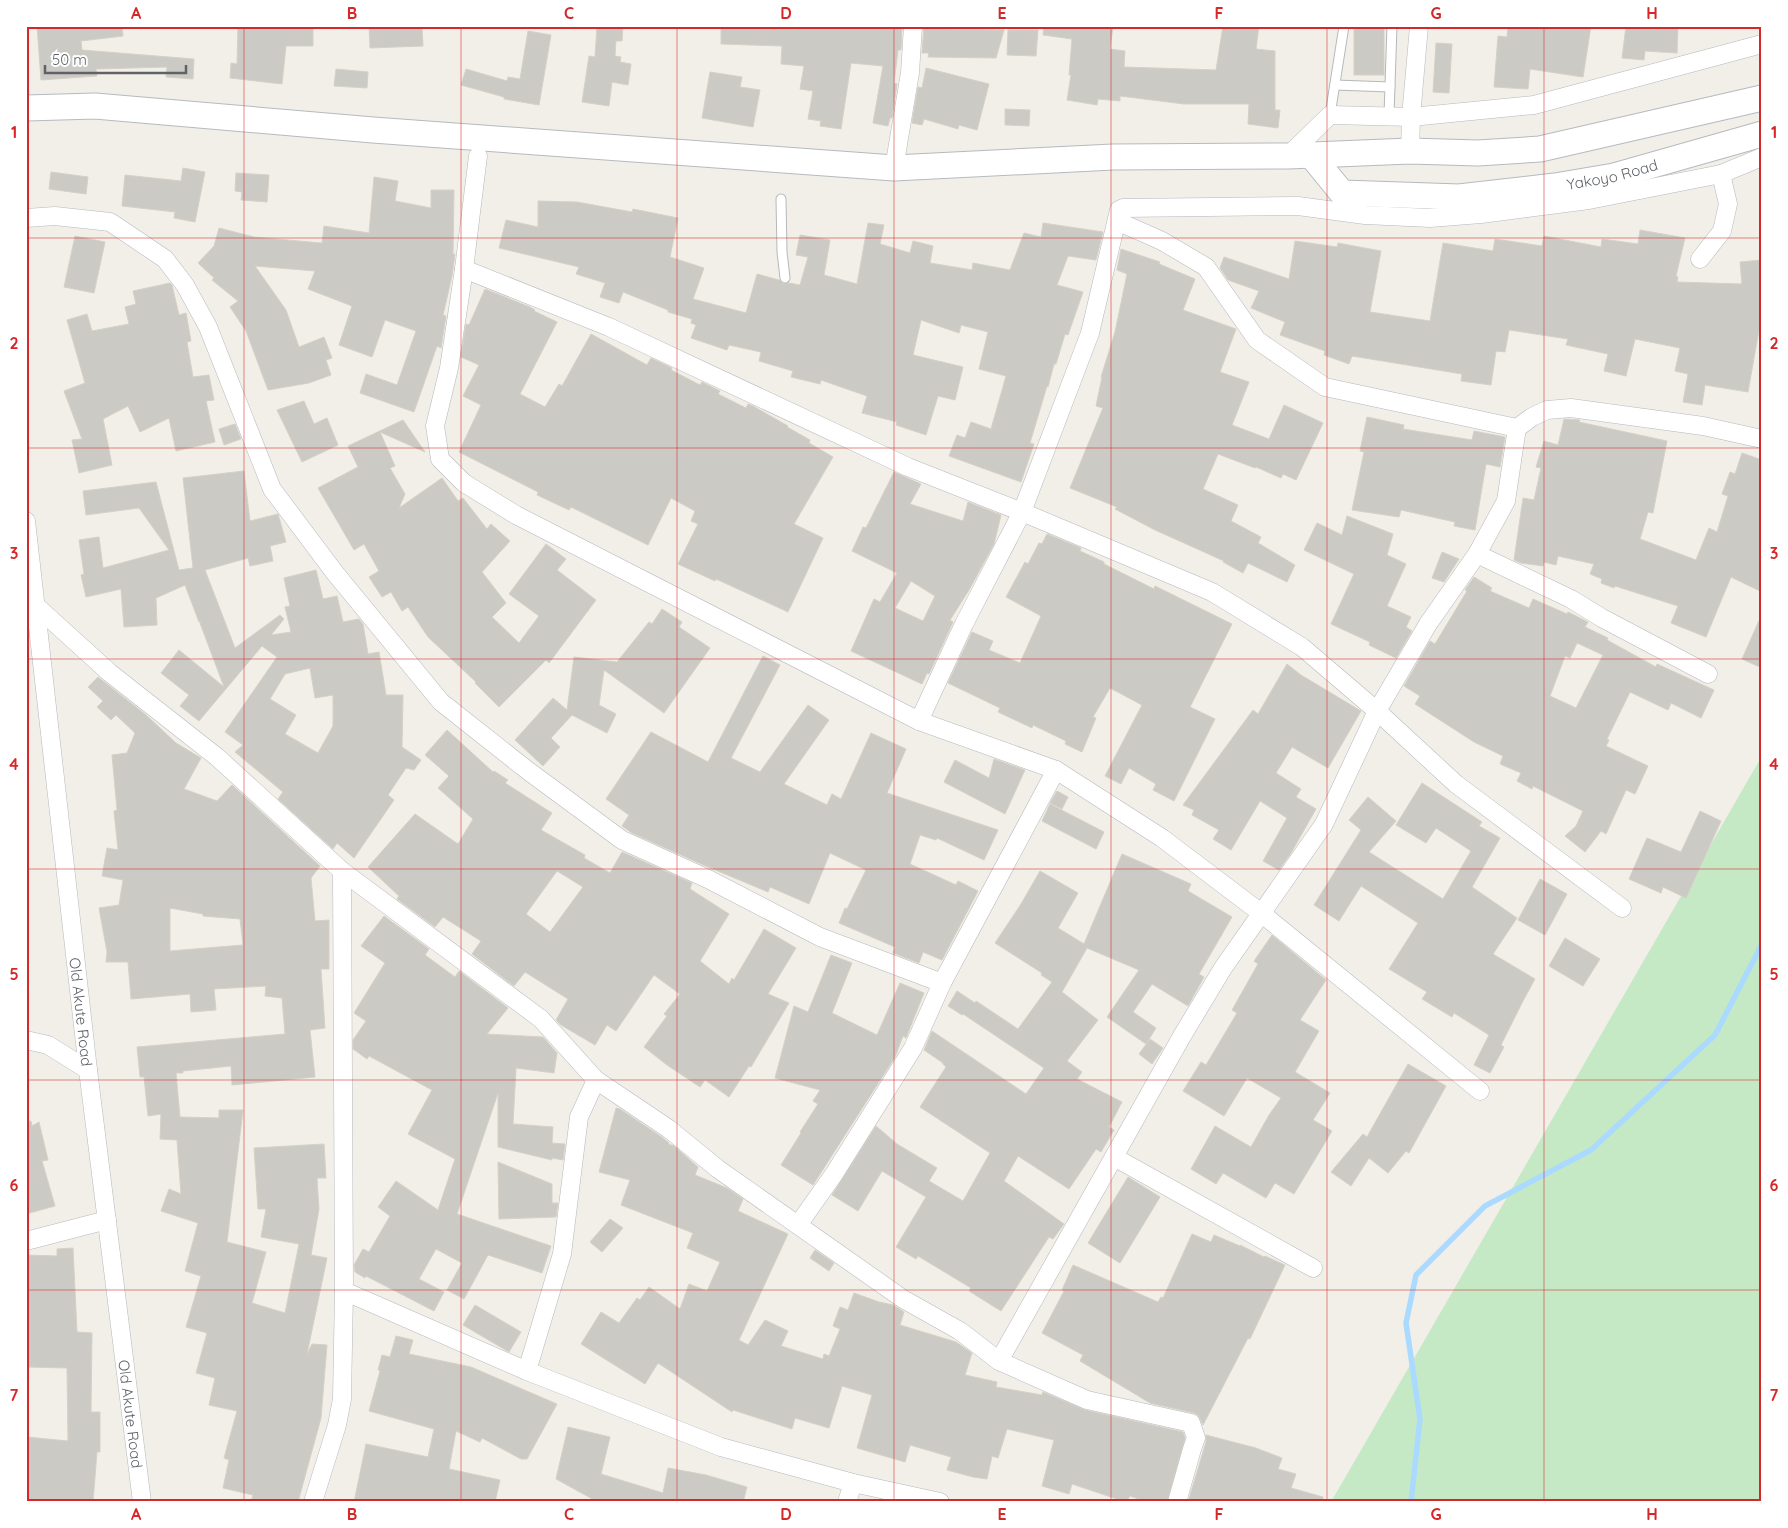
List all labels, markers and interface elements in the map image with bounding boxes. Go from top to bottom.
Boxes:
text: A [131,3,142,23]
text: B [347,3,357,23]
text: C [564,3,574,23]
text: D [780,3,792,23]
text: E [997,3,1007,23]
text: F [1215,3,1224,23]
text: G [1430,3,1442,23]
text: H [1646,3,1658,23]
scale bar [45,42,186,74]
text: 50 m [52,50,87,69]
text: 1 [11,122,17,142]
text: 1 [1771,122,1777,142]
street label: Yakoyo Road [1565,155,1660,193]
text: 2 [9,333,19,353]
text: 2 [1769,333,1779,353]
text: 3 [10,543,18,563]
text: 3 [1770,543,1778,563]
text: 4 [9,754,19,774]
text: 4 [1769,754,1779,774]
street label: Old Akute Road [66,957,97,1067]
text: 5 [9,964,19,984]
text: 5 [1769,964,1779,984]
text: 6 [10,1175,19,1195]
text: 6 [1770,1175,1779,1195]
street label: Old Akute Road [115,1359,147,1469]
text: 7 [10,1385,19,1405]
text: 7 [1770,1385,1779,1405]
text: A [131,1504,142,1524]
text: B [347,1504,357,1524]
text: C [564,1504,574,1524]
text: D [780,1504,792,1524]
text: E [997,1504,1007,1524]
text: F [1215,1504,1224,1524]
text: G [1430,1504,1442,1524]
text: H [1646,1504,1658,1524]

